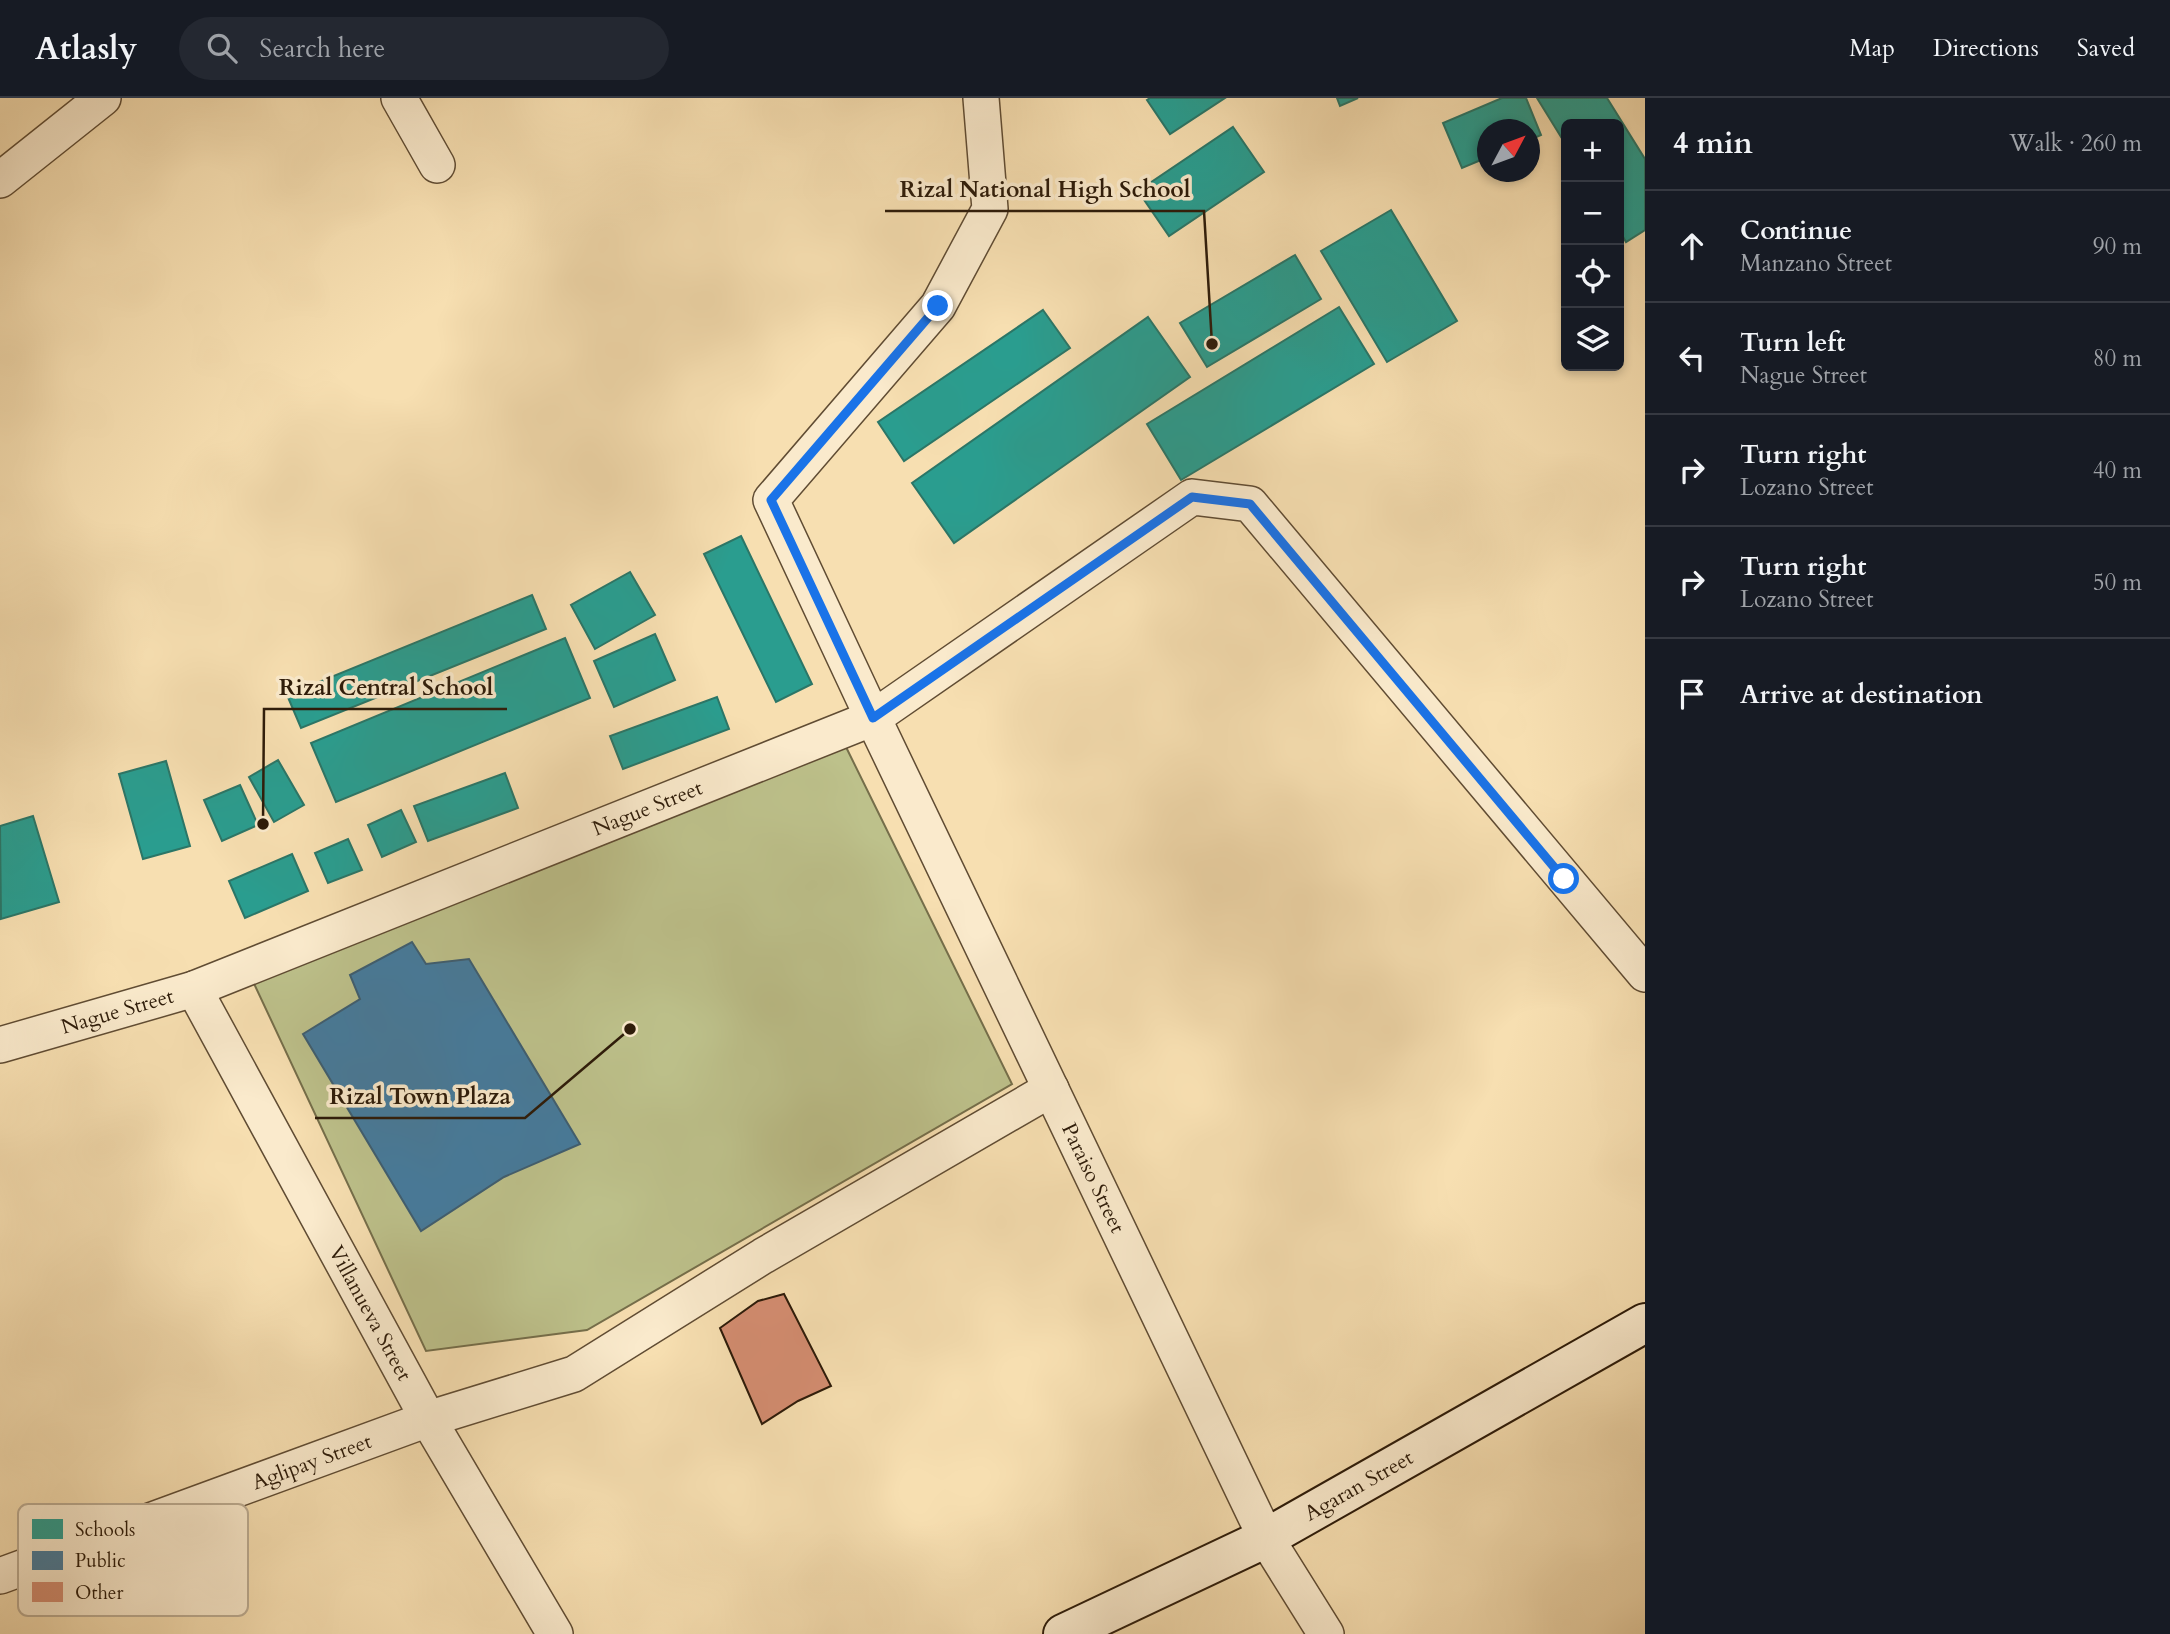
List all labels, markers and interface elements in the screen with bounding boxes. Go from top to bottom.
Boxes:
search box [179,17,669,80]
text: Atlasly [35,26,137,71]
icon: search [203,29,241,67]
text: Search here [259,31,385,66]
text: Map [1849,32,1895,65]
text: Directions [1933,32,2039,65]
text: Saved [2077,32,2135,65]
north arrow [1477,119,1540,182]
map controls [1561,119,1624,371]
button: + [1561,119,1624,182]
text: 4 min [1673,123,1753,164]
text: Walk · 260 m [2009,128,2142,159]
callout: Rizal National High School [885,167,1204,211]
text: Rizal National High School [900,174,1191,205]
button: − [1561,182,1624,245]
text: Continue [1740,213,1852,248]
icon: ahead [1673,227,1711,265]
text: 90 m [2093,231,2142,262]
button: locate [1561,245,1624,308]
text: Manzano Street [1740,248,1892,279]
route end [922,290,953,321]
button: layers [1561,308,1624,371]
text: Turn left [1740,325,1845,360]
icon: left [1673,339,1711,377]
text: 80 m [2093,343,2142,374]
text: Nague Street [1740,360,1867,391]
text: Turn right [1740,437,1867,472]
icon: right [1673,451,1711,489]
text: 40 m [2093,455,2142,486]
text: Lozano Street [1740,472,1874,503]
text: Turn right [1740,549,1867,584]
icon: right [1673,563,1711,601]
text: 50 m [2093,567,2142,598]
text: Lozano Street [1740,584,1874,615]
callout: Rizal Central School [264,665,507,709]
text: Rizal Central School [279,672,494,703]
icon: arrive [1673,675,1711,713]
text: Arrive at destination [1740,677,1983,712]
street label: Nague Street [588,773,707,844]
route start [1548,863,1579,894]
street label: Nague Street [58,982,177,1042]
callout: Rizal Town Plaza [315,1074,525,1118]
text: Rizal Town Plaza [329,1081,511,1112]
street label: Paraiso Street [1054,1118,1132,1238]
street label: Villanueva Street [321,1241,419,1386]
street label: Aglipay Street [248,1427,376,1497]
street label: Agaran Street [1299,1443,1419,1528]
legend [18,1504,248,1616]
text: Schools [75,1517,135,1543]
text: Public [75,1548,126,1574]
text: Other [75,1580,123,1606]

